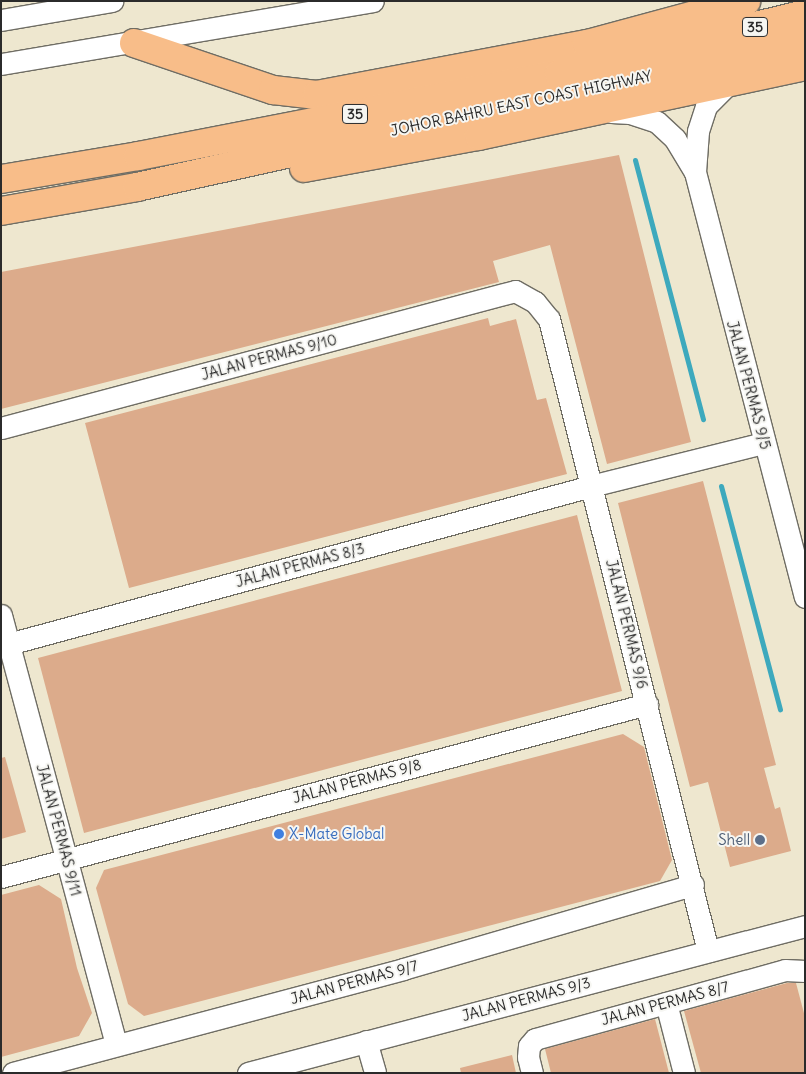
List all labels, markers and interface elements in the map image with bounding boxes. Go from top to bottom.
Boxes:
road number: 35 [741,16,769,38]
street label: JOHOR BAHRU EAST COAST HIGHWAY [389,66,653,140]
road number: 35 [341,102,369,126]
street label: JALAN PERMAS 9/5 [723,319,775,451]
street label: JALAN PERMAS 9/10 [199,330,339,384]
street label: JALAN PERMAS 8/3 [234,539,366,591]
street label: JALAN PERMAS 9/6 [602,557,652,691]
street label: JALAN PERMAS 9/8 [291,755,423,807]
street label: JALAN PERMAS 9/11 [33,762,85,898]
place label: X-Mate Global [289,825,384,843]
marker: X-Mate Global [273,828,285,840]
place label: Shell [718,831,750,849]
marker: Shell [754,834,766,846]
street label: JALAN PERMAS 9/7 [288,956,420,1008]
street label: JALAN PERMAS 9/3 [460,973,592,1025]
street label: JALAN PERMAS 8/7 [599,977,731,1029]

